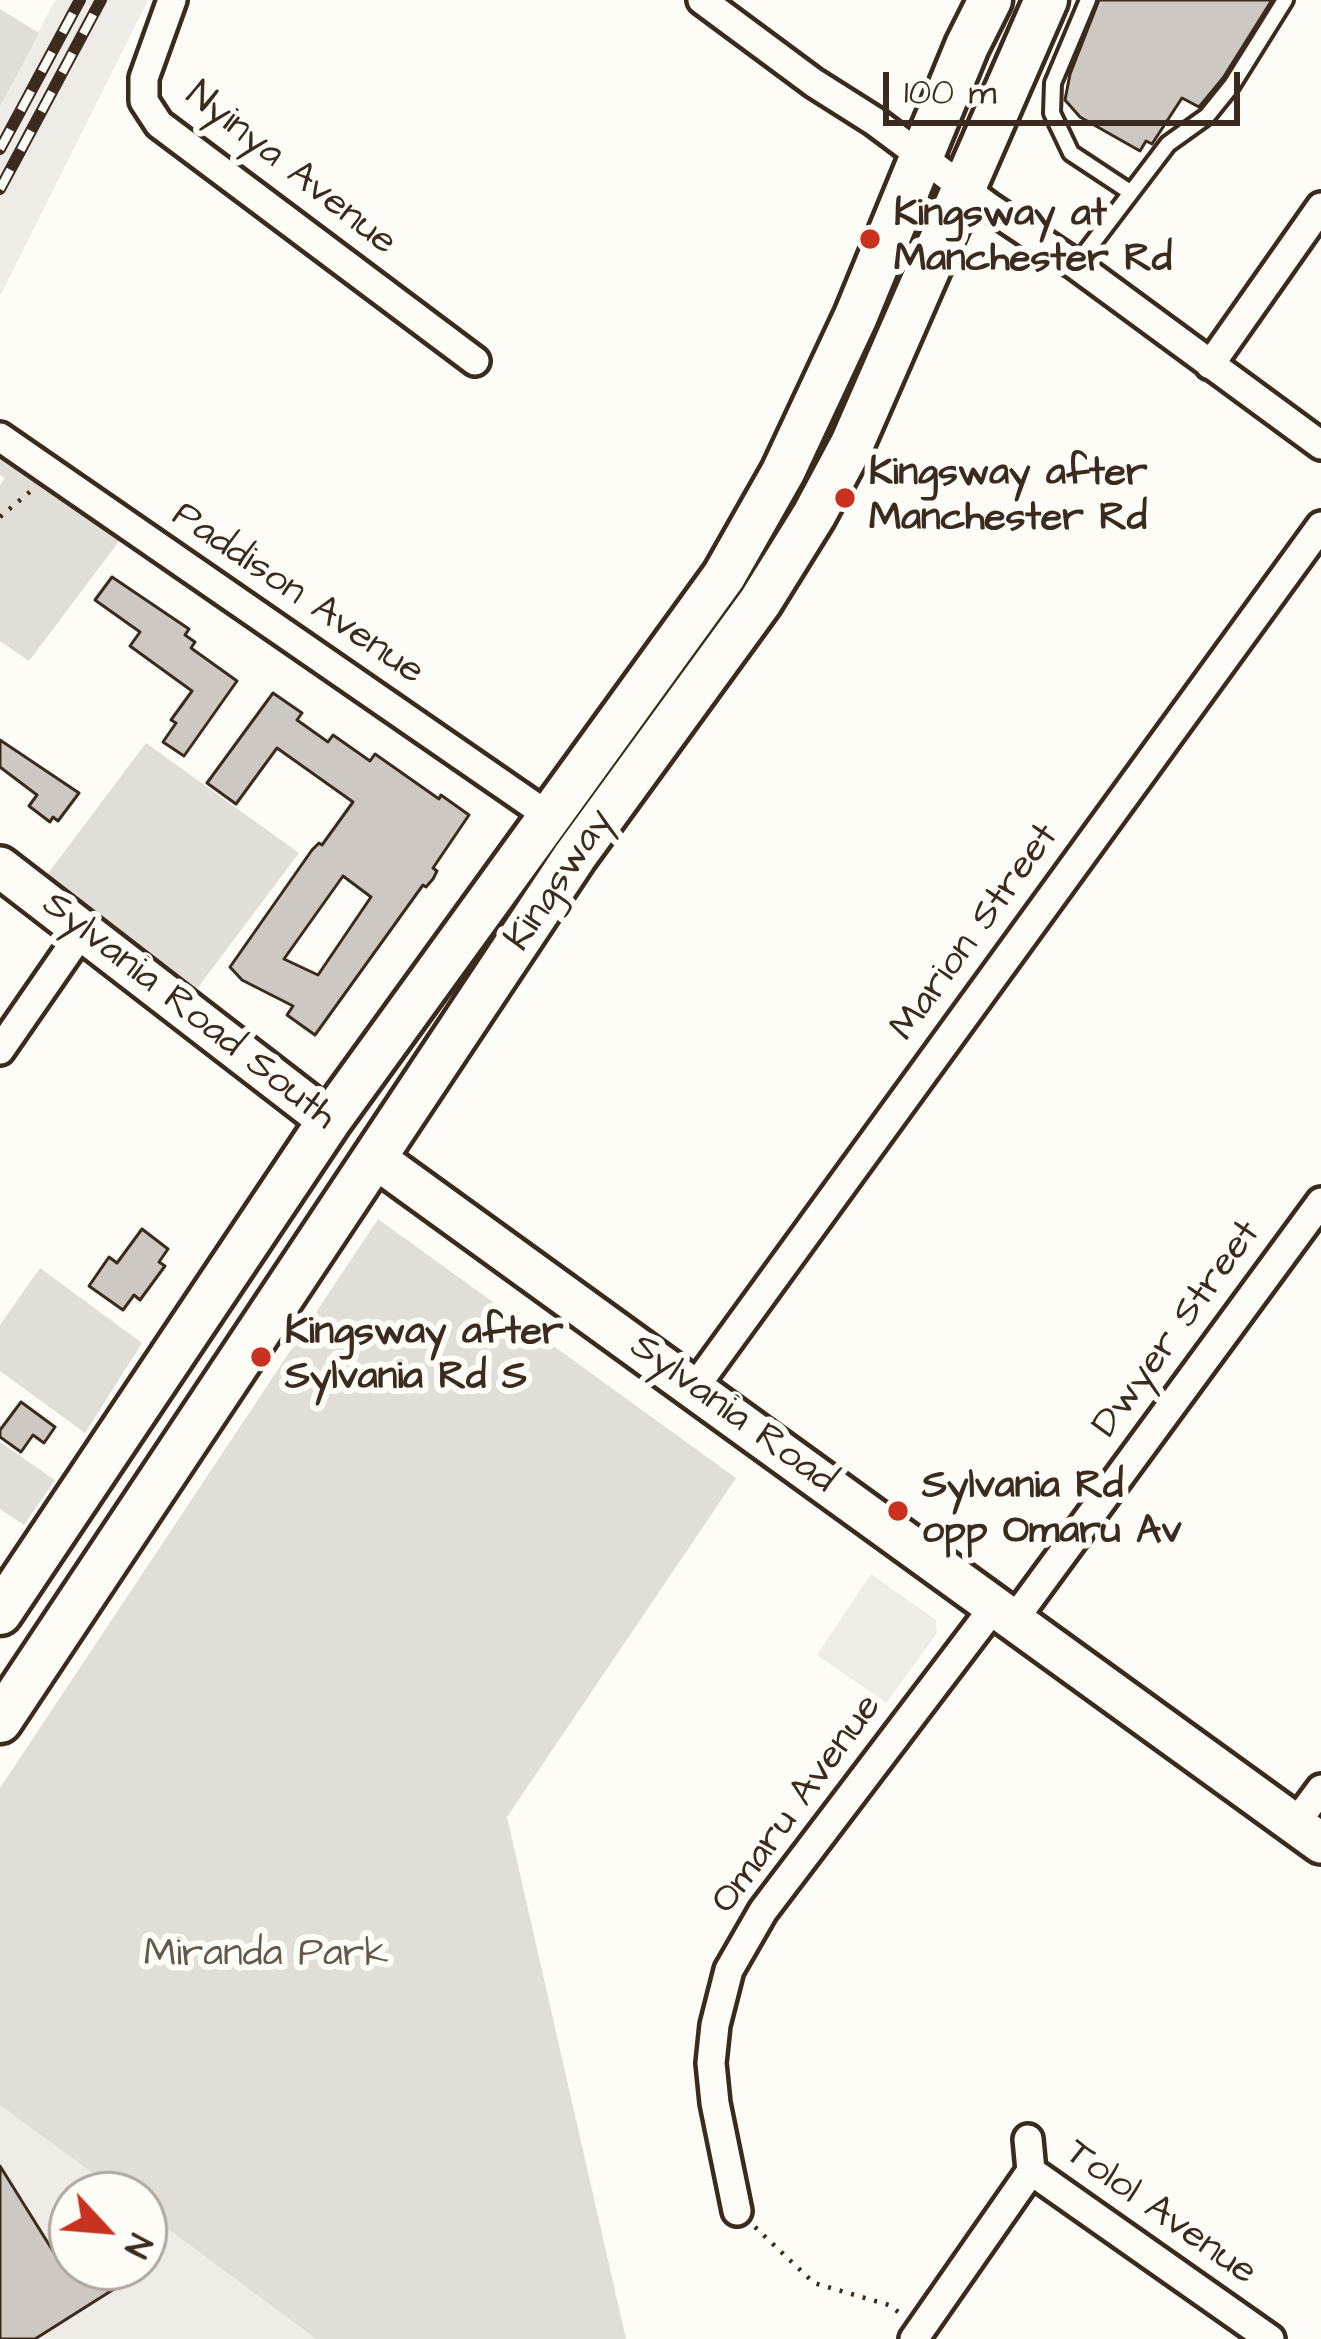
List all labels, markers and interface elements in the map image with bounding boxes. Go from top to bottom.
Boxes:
scale bar [889,48,1246,122]
text: 100 m [904,67,996,118]
street label: Nyinya Avenue [175,73,405,267]
place label: Kingsway at Manchester Rd [894,194,1172,285]
marker: Kingsway at Manchester Rd [857,226,883,252]
place label: Kingsway after Manchester Rd [869,453,1147,544]
marker: Kingsway after Manchester Rd [832,485,858,511]
street label: Paddison Avenue [162,493,432,697]
street label: Kingsway [496,801,626,961]
street label: Marion Street [882,815,1070,1051]
street label: Sylvania Road South [32,883,344,1141]
street label: Dwyer Street [1084,1212,1272,1448]
place label: Kingsway after Sylvania Rd S [285,1312,563,1403]
street label: Sylvania Road [620,1325,844,1505]
marker: Kingsway after Sylvania Rd S [248,1344,274,1370]
place label: Sylvania Rd opp Omaru Av [922,1466,1181,1557]
marker: Sylvania Rd opp Omaru Av [885,1498,911,1524]
street label: Omaru Avenue [703,1686,893,1924]
park label: Miranda Park [144,1934,388,1980]
street label: Tolol Avenue [1055,2131,1265,2297]
north arrow [48,2171,168,2291]
text: N [112,2226,163,2265]

